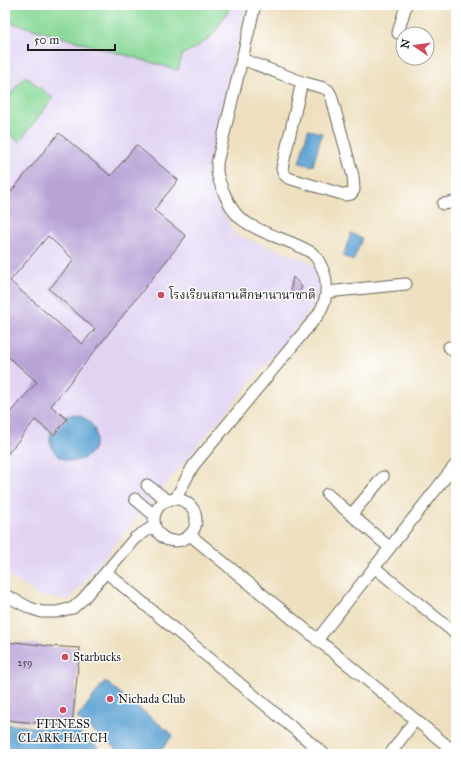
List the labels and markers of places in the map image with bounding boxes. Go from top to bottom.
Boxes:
place label: โรงเรียนสถานศึกษานานาชาติ [168,286,316,302]
marker: โรงเรียนสถานศึกษานานาชาติ [156,290,166,300]
place label: Starbucks [73,650,121,664]
marker: Starbucks [60,652,70,662]
place label: Nichada Club [118,692,186,706]
marker: Nichada Club [105,694,115,704]
marker: FITNESS CLARK HATCH [58,705,68,715]
place label: FITNESS CLARK HATCH [18,717,108,745]

